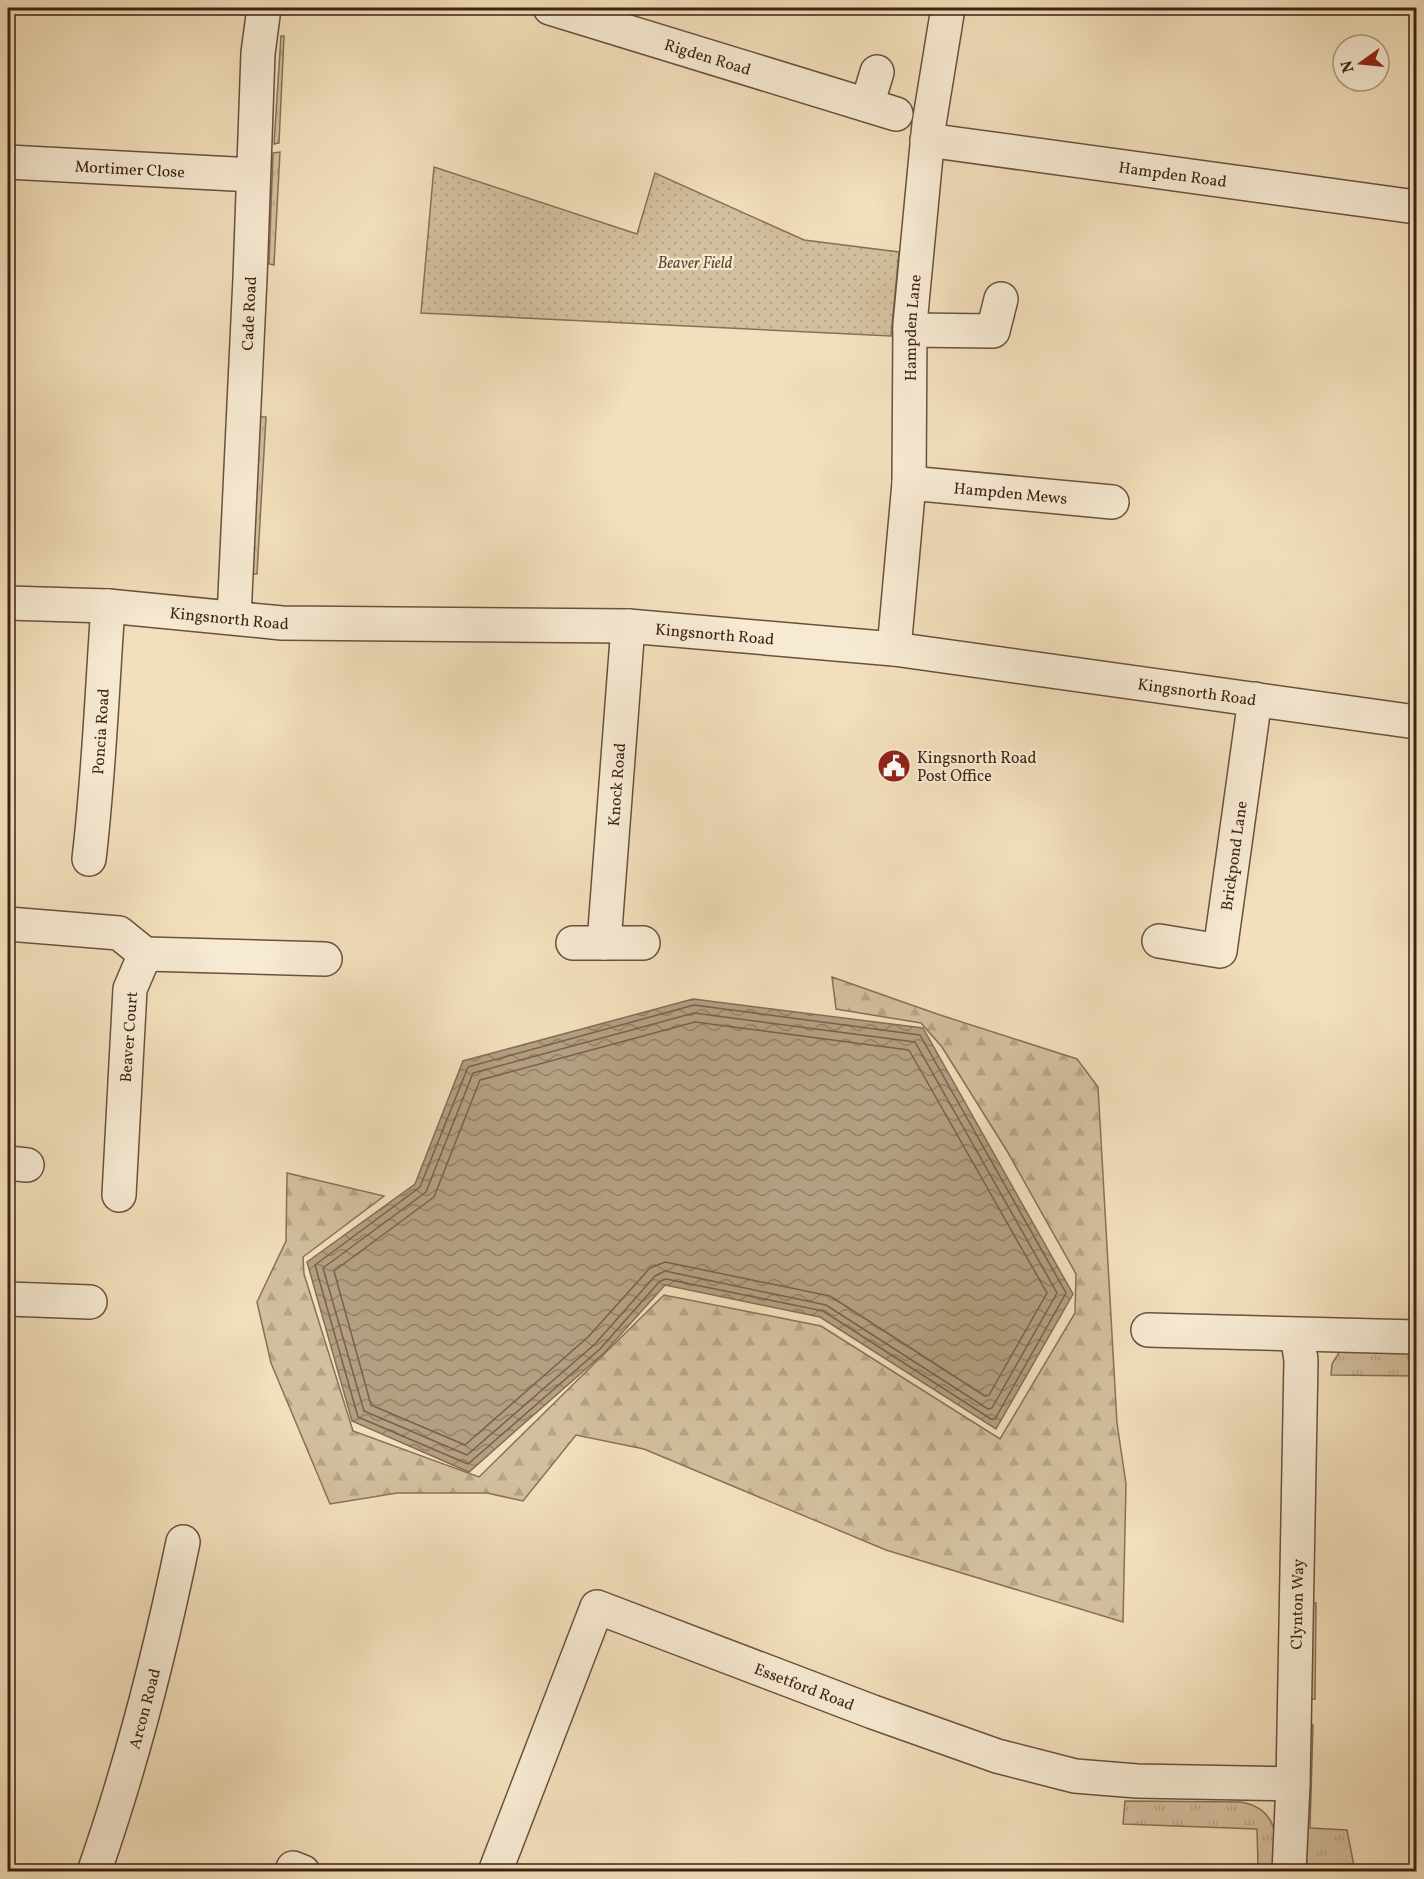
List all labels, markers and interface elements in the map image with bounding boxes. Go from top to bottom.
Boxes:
north arrow [1331,33,1391,93]
street label: Rigden Road [661,35,753,82]
text: N [1336,58,1361,75]
street label: Mortimer Close [74,157,185,184]
street label: Hampden Road [1117,157,1228,194]
park label: Beaver Field [658,253,733,275]
street label: Hampden Lane [901,274,928,381]
street label: Cade Road [238,276,263,351]
street label: Hampden Mews [953,478,1068,511]
street label: Kingsnorth Road [169,603,289,636]
street label: Kingsnorth Road [654,619,775,652]
street label: Kingsnorth Road [1136,674,1258,713]
street label: Poncia Road [88,688,116,776]
street label: Knock Road [604,742,632,827]
public building icon: Kingsnorth Road Post Office [876,748,912,784]
place label: Kingsnorth Road Post Office [917,748,1037,788]
street label: Brickpond Lane [1217,800,1254,912]
street label: Beaver Court [116,991,144,1083]
street label: Clynton Way [1287,1558,1310,1650]
street label: Essetford Road [751,1659,857,1717]
street label: Arcon Road [124,1666,167,1752]

